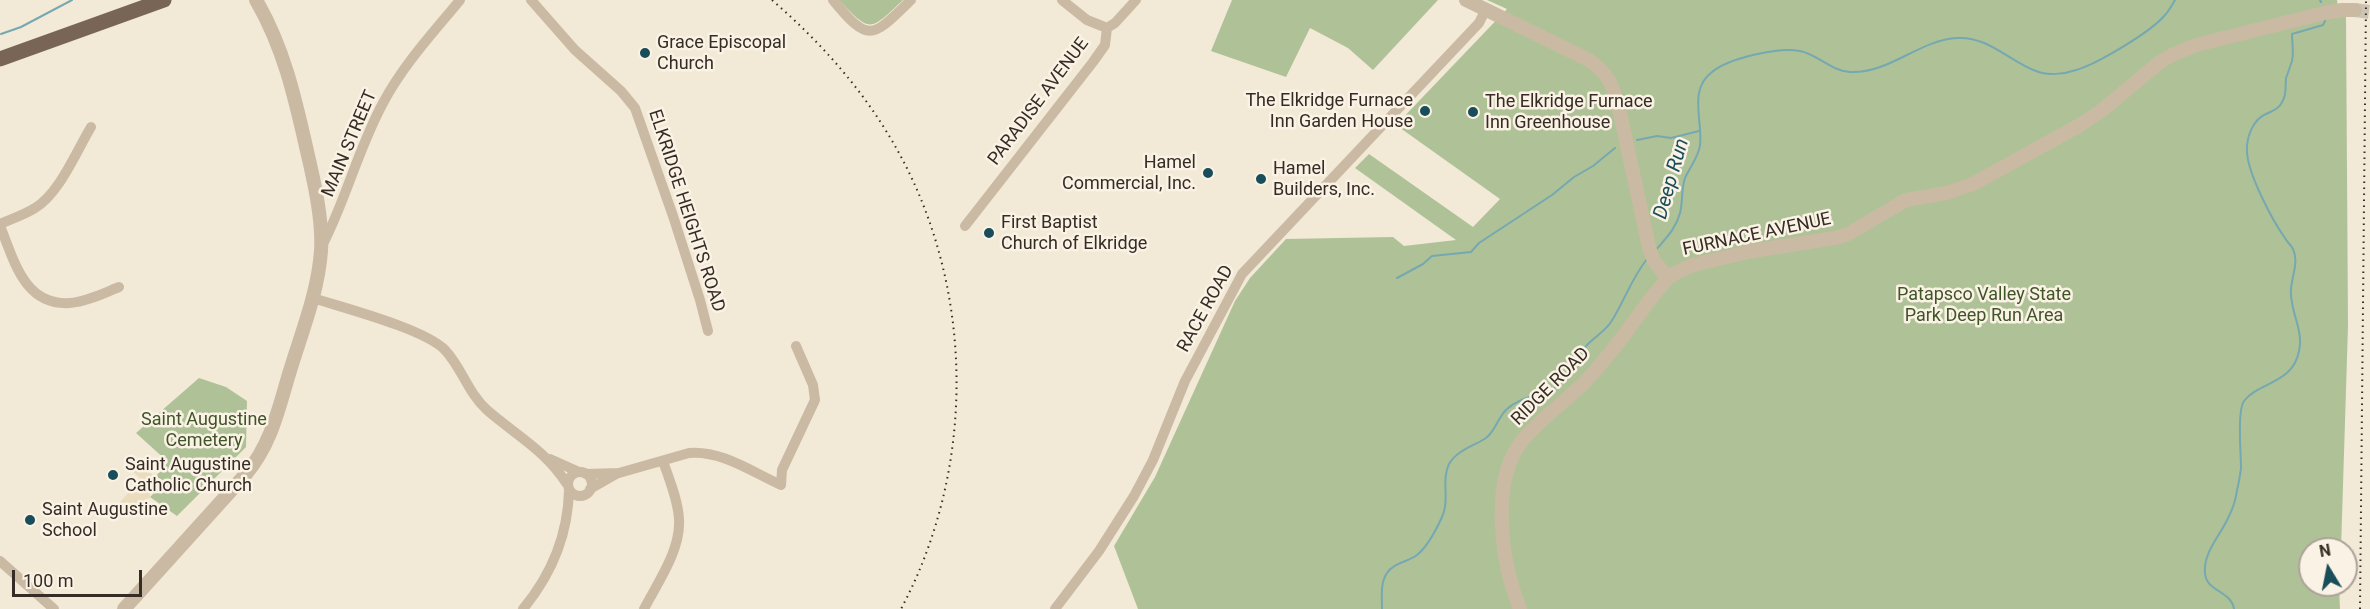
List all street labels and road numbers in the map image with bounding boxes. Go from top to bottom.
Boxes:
street label: PARADISE AVENUE [984,34,1094,170]
street label: MAIN STREET [318,87,382,201]
street label: ELKRIDGE HEIGHTS ROAD [643,107,729,315]
street label: FURNACE AVENUE [1681,209,1833,261]
street label: RACE ROAD [1173,262,1239,356]
street label: RIDGE ROAD [1507,343,1595,431]

